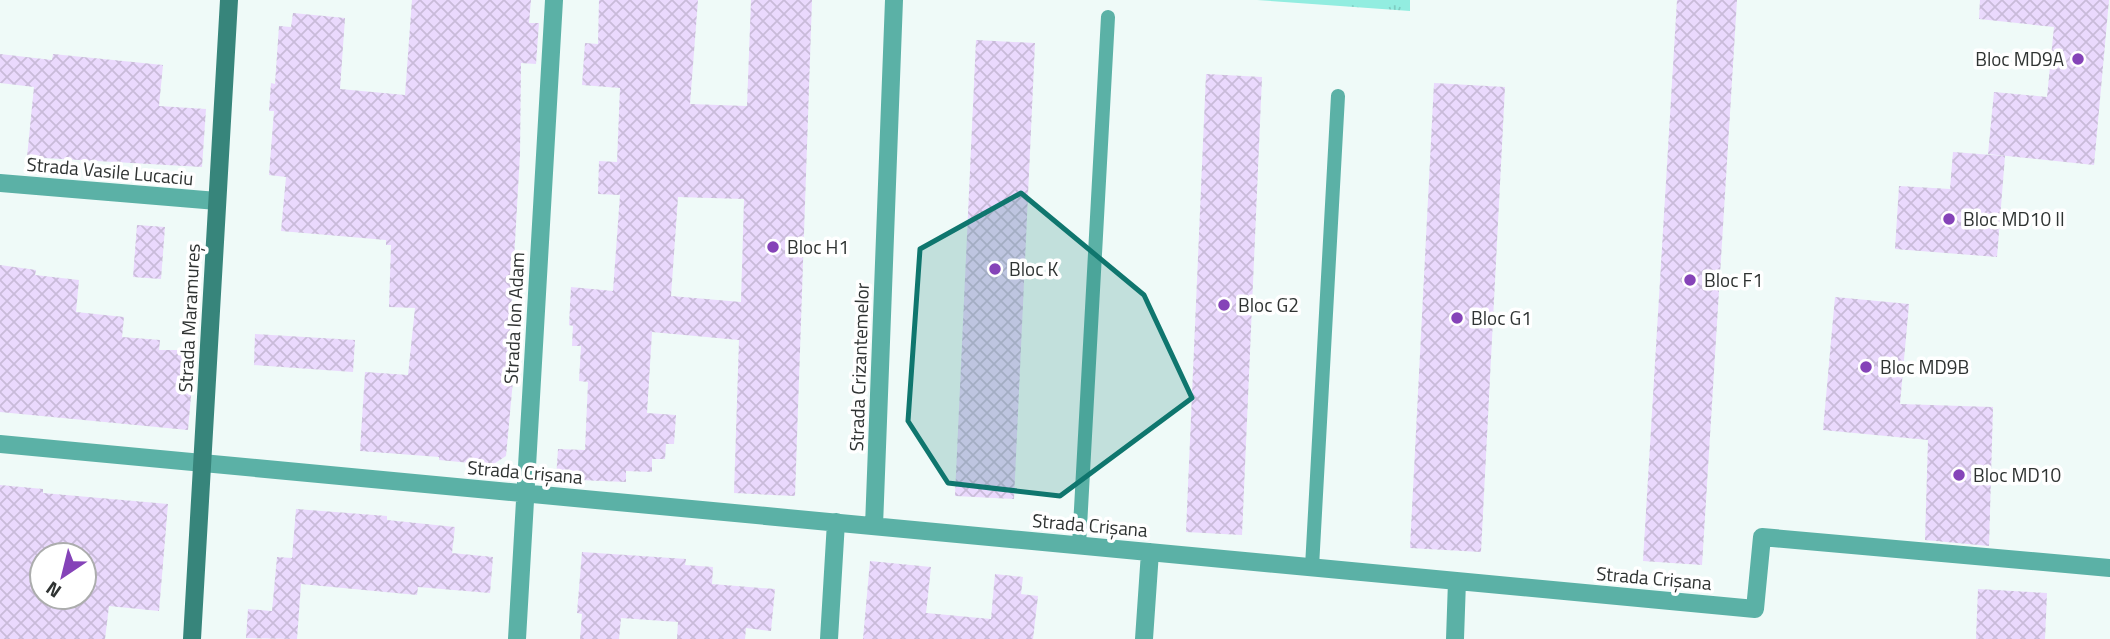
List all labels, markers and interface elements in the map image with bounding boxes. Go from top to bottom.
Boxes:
place label: Bloc MD9A [1975,44,2064,73]
marker: Bloc MD9A [2070,51,2086,67]
street label: Strada Vasile Lucaciu [25,149,195,192]
place label: Bloc MD10 II [1963,204,2065,233]
marker: Bloc MD10 II [1941,211,1957,227]
place label: Bloc H1 [787,232,849,261]
marker: Bloc H1 [765,239,781,255]
street label: Strada Maramureș [170,243,207,393]
street label: Strada Ion Adam [496,251,531,385]
place label: Bloc K [1009,254,1059,283]
marker: Bloc K [987,261,1003,277]
place label: Bloc F1 [1704,265,1763,294]
marker: Bloc F1 [1682,272,1698,288]
street label: Strada Crizantemelor [841,282,876,452]
place label: Bloc G2 [1238,290,1299,319]
marker: Bloc G2 [1216,297,1232,313]
place label: Bloc G1 [1471,303,1532,332]
marker: Bloc G1 [1449,310,1465,326]
place label: Bloc MD9B [1880,352,1969,381]
marker: Bloc MD9B [1858,359,1874,375]
street label: Strada Crișana [466,452,584,491]
place label: Bloc MD10 [1973,460,2061,489]
marker: Bloc MD10 [1951,467,1967,483]
street label: Strada Crișana [1031,505,1149,544]
north arrow [28,541,98,611]
street label: Strada Crișana [1595,558,1713,597]
text: N [39,575,67,606]

